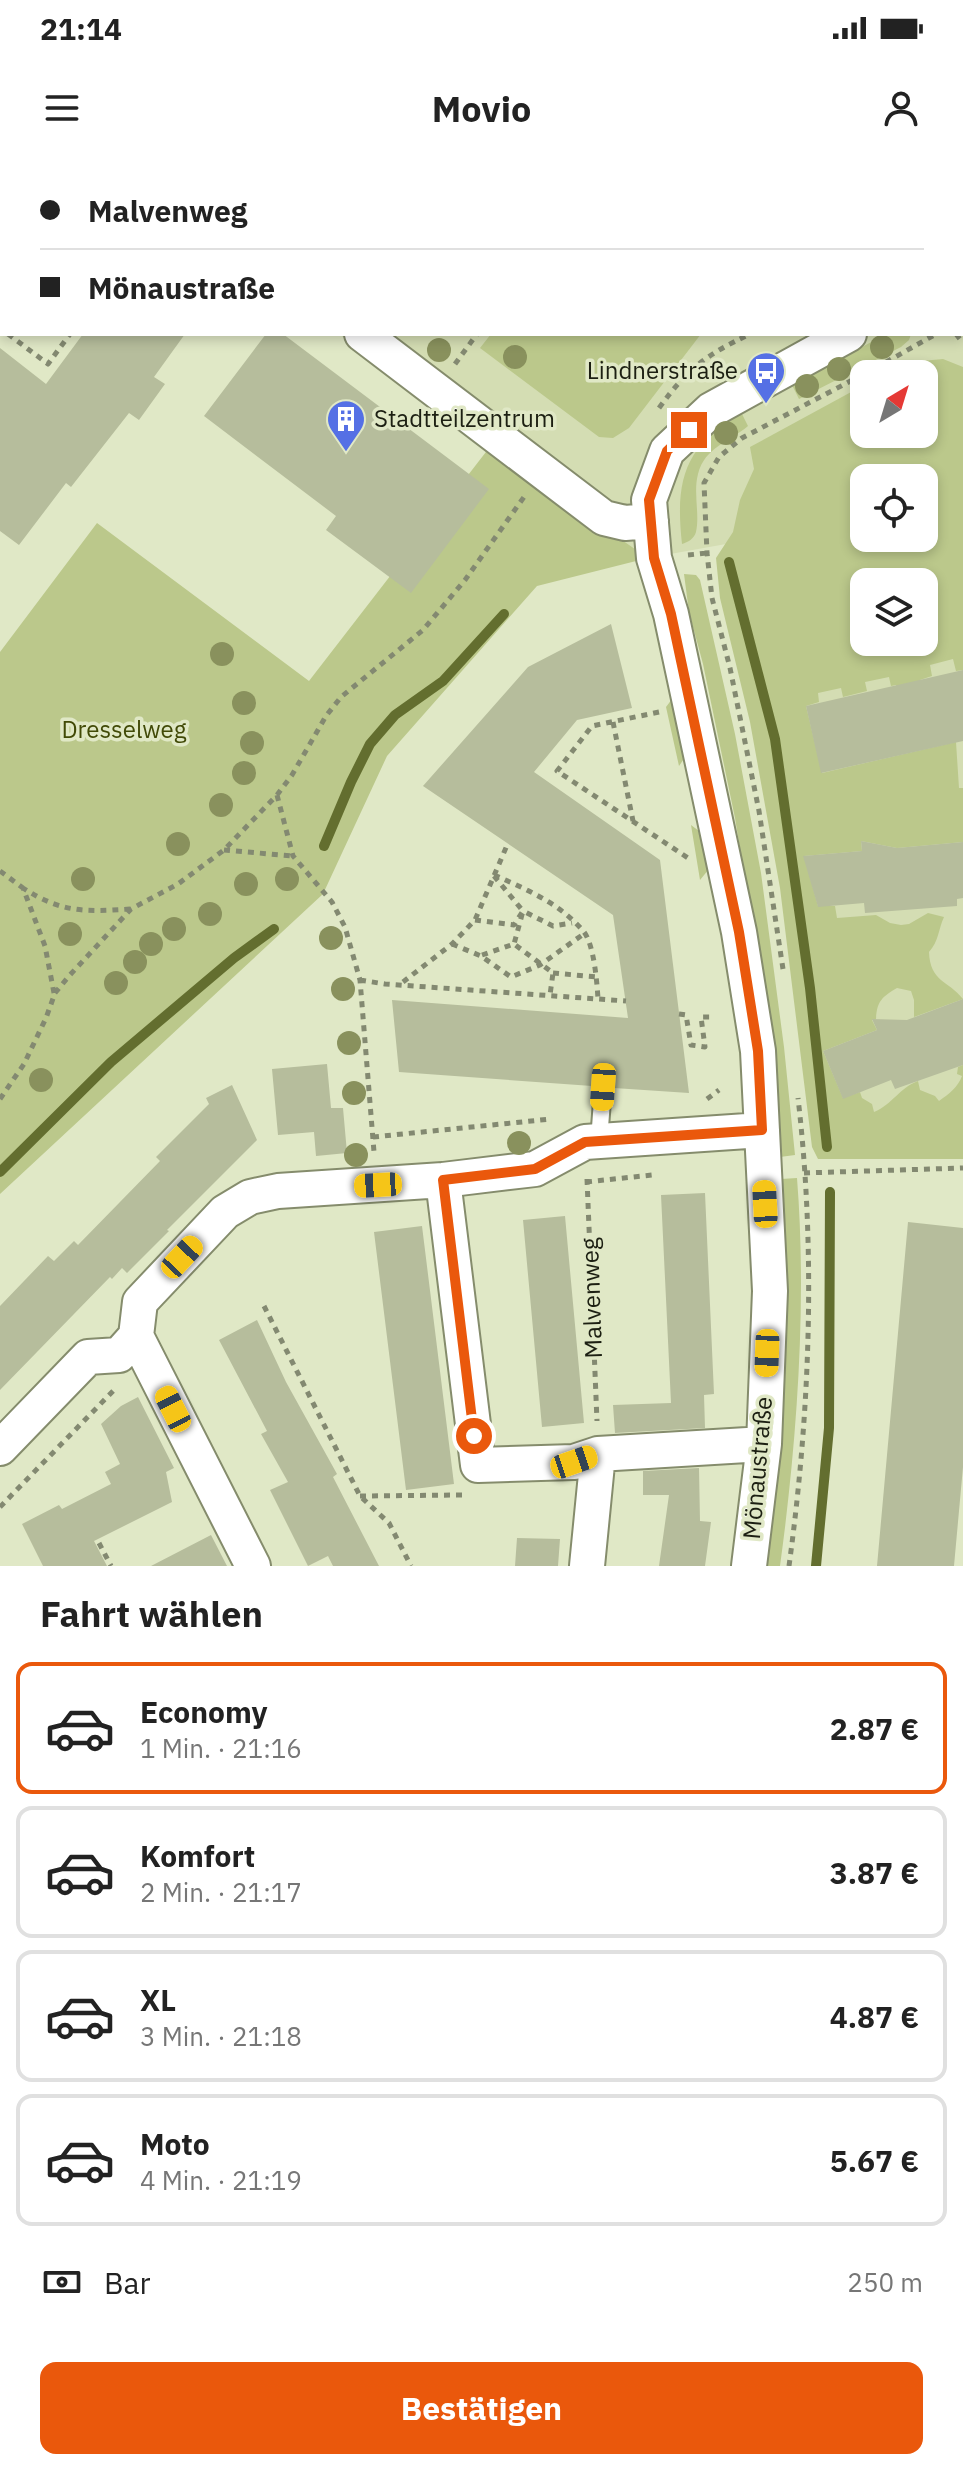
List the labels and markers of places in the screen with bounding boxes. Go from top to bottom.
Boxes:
bus stop icon: Lindnerstraße [745,350,787,405]
place label: Lindnerstraße [587,354,738,386]
building icon: Stadtteilzentrum [325,398,367,453]
place label: Stadtteilzentrum [374,402,555,434]

